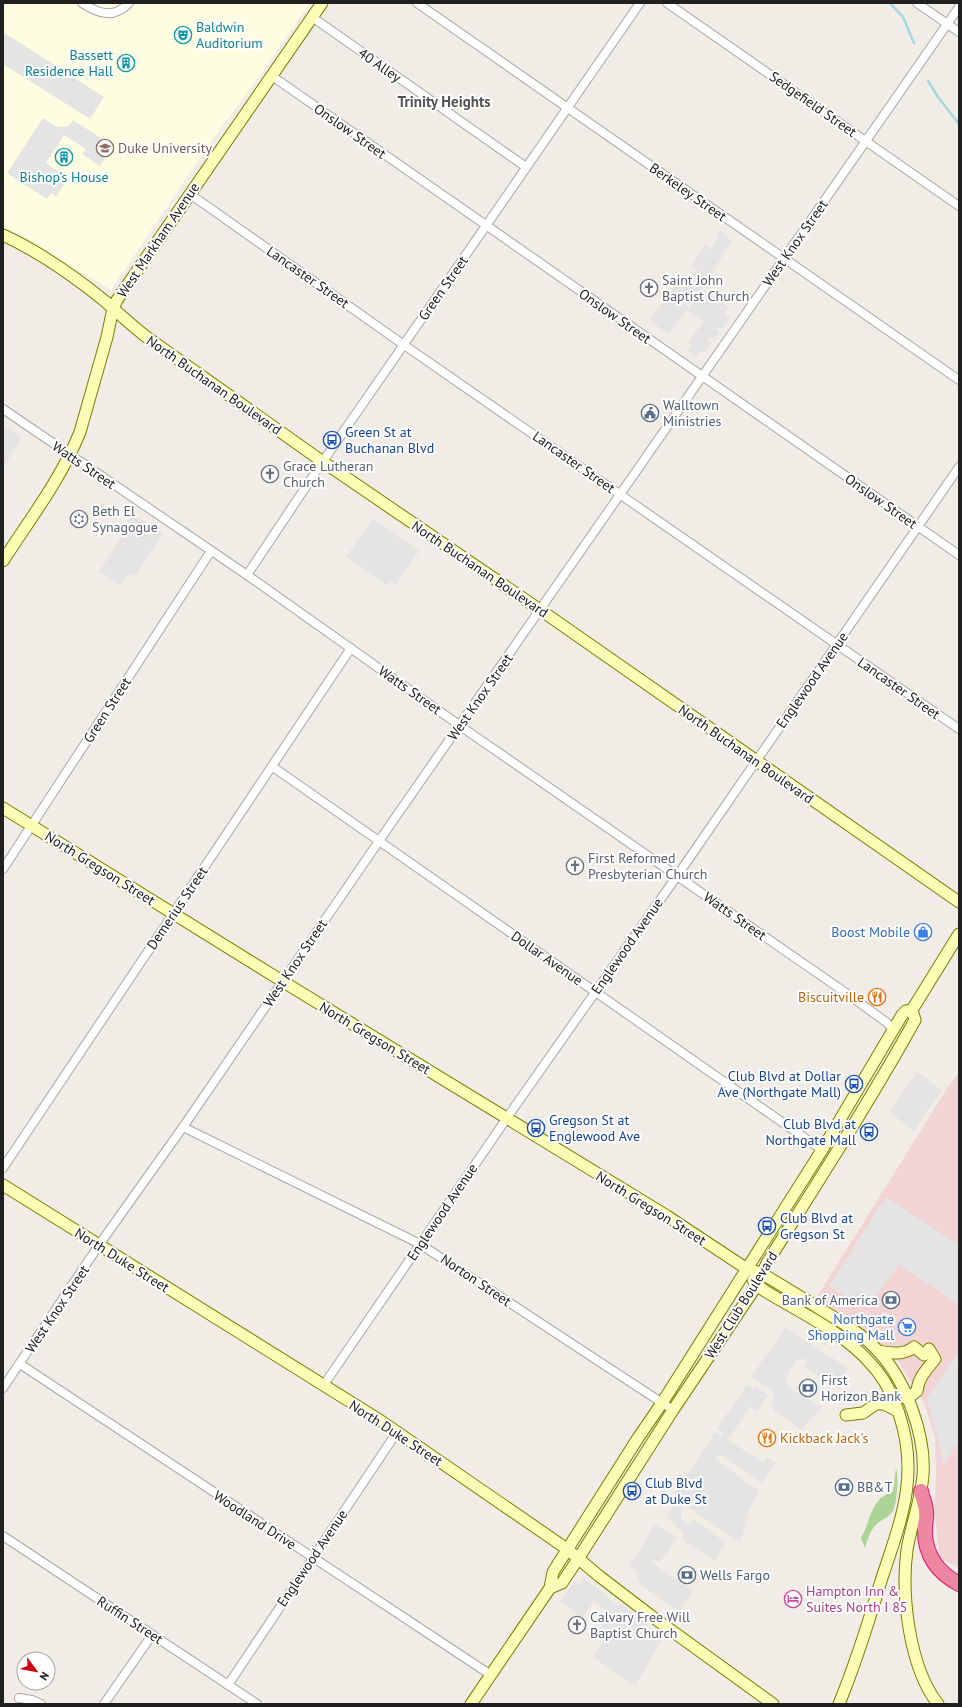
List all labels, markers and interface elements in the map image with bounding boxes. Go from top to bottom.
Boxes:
place label: Baldwin Auditorium [196,18,263,52]
theatre icon: Baldwin Auditorium [173,25,193,45]
street label: 40 Alley [355,44,405,86]
place label: Bassett Residence Hall [25,46,113,80]
building icon: Bassett Residence Hall [116,53,136,73]
street label: Sedgefield Street [766,67,860,141]
district label: Trinity Heights [398,92,490,111]
street label: Onslow Street [310,100,390,163]
school or university icon: Duke University [95,138,115,158]
place label: Duke University [118,139,212,157]
building icon: Bishop's House [54,147,74,167]
street label: Berkeley Street [646,159,730,225]
place label: Bishop's House [19,168,109,186]
street label: West Markham Avenue [113,179,203,301]
street label: West Knox Street [758,196,832,290]
street label: Lancaster Street [263,242,353,312]
street label: Green Street [414,252,472,324]
place label: Saint John Baptist Church [662,271,750,305]
church icon: Saint John Baptist Church [639,278,659,298]
street label: Onslow Street [575,285,655,348]
street label: North Buchanan Boulevard [143,331,285,439]
place label: Walltown Ministries [663,396,721,430]
public building icon: Walltown Ministries [640,403,660,423]
place label: Green St at Buchanan Blvd [345,423,434,457]
street label: Lancaster Street [529,427,619,497]
bus stop icon: Green St at Buchanan Blvd [322,430,342,450]
street label: Watts Street [49,437,119,493]
place label: Grace Lutheran Church [283,457,374,491]
church icon: Grace Lutheran Church [260,464,280,484]
street label: Onslow Street [841,470,921,533]
place label: Beth El Synagogue [92,502,158,536]
synagogue icon: Beth El Synagogue [69,509,89,529]
street label: North Buchanan Boulevard [408,517,552,621]
street label: Englewood Avenue [772,628,852,732]
street label: West Knox Street [443,650,517,744]
street label: Lancaster Street [854,653,944,723]
street label: Watts Street [375,662,445,718]
street label: Green Street [79,674,135,746]
street label: North Buchanan Boulevard [675,700,817,808]
street label: North Gregson Street [42,827,159,909]
place label: First Reformed Presbyterian Church [588,849,708,883]
church icon: First Reformed Presbyterian Church [565,856,585,876]
street label: Demerius Street [143,863,211,953]
street label: Watts Street [700,888,770,944]
street label: Englewood Avenue [587,894,667,998]
street label: West Knox Street [259,916,331,1010]
shop icon: Boost Mobile [913,922,933,942]
place label: Boost Mobile [831,923,910,941]
street label: Dollar Avenue [508,927,586,989]
restaurant icon: Biscuitville [867,987,887,1007]
place label: Biscuitville [798,988,864,1006]
street label: North Gregson Street [316,998,434,1078]
place label: Club Blvd at Dollar Ave (Northgate Mall) [717,1067,841,1101]
bus stop icon: Club Blvd at Dollar Ave (Northgate Mall) [844,1074,864,1094]
place label: Gregson St at Englewood Ave [549,1111,640,1145]
place label: Club Blvd at Northgate Mall [765,1115,856,1149]
bus stop icon: Gregson St at Englewood Ave [526,1118,546,1138]
bus stop icon: Club Blvd at Northgate Mall [859,1122,879,1142]
street label: Englewood Avenue [403,1160,481,1264]
street label: North Gregson Street [593,1167,710,1249]
place label: Club Blvd at Gregson St [780,1209,853,1243]
bus stop icon: Club Blvd at Gregson St [757,1216,777,1236]
street label: North Duke Street [71,1224,173,1296]
street label: West Club Boulevard [701,1248,781,1362]
street label: Norton Street [437,1250,515,1310]
street label: West Knox Street [21,1262,93,1356]
bank icon: Bank of America [881,1290,901,1310]
place label: Bank of America [782,1291,878,1309]
place label: Northgate Shopping Mall [807,1310,894,1344]
supermarket icon: Northgate Shopping Mall [897,1317,917,1337]
place label: First Horizon Bank [821,1371,901,1405]
bank icon: First Horizon Bank [798,1378,818,1398]
street label: North Duke Street [346,1396,446,1470]
restaurant icon: Kickback Jack's [757,1428,777,1448]
place label: Kickback Jack's [780,1429,868,1447]
place label: Club Blvd at Duke St [645,1474,707,1508]
bank icon: BB&T [834,1477,854,1497]
place label: BB&T [857,1478,893,1496]
bus stop icon: Club Blvd at Duke St [622,1481,642,1501]
street label: Woodland Drive [210,1487,300,1553]
street label: Englewood Avenue [273,1506,351,1610]
bank icon: Wells Fargo [677,1565,697,1585]
place label: Wells Fargo [700,1566,770,1584]
place label: Hampton Inn & Suites North I 85 [806,1582,907,1616]
hotel icon: Hampton Inn & Suites North I 85 [783,1589,803,1609]
street label: Ruffin Street [94,1592,167,1648]
place label: Calvary Free Will Baptist Church [590,1608,690,1642]
church icon: Calvary Free Will Baptist Church [567,1615,587,1635]
north arrow [16,1651,56,1691]
text: N [37,1670,52,1683]

